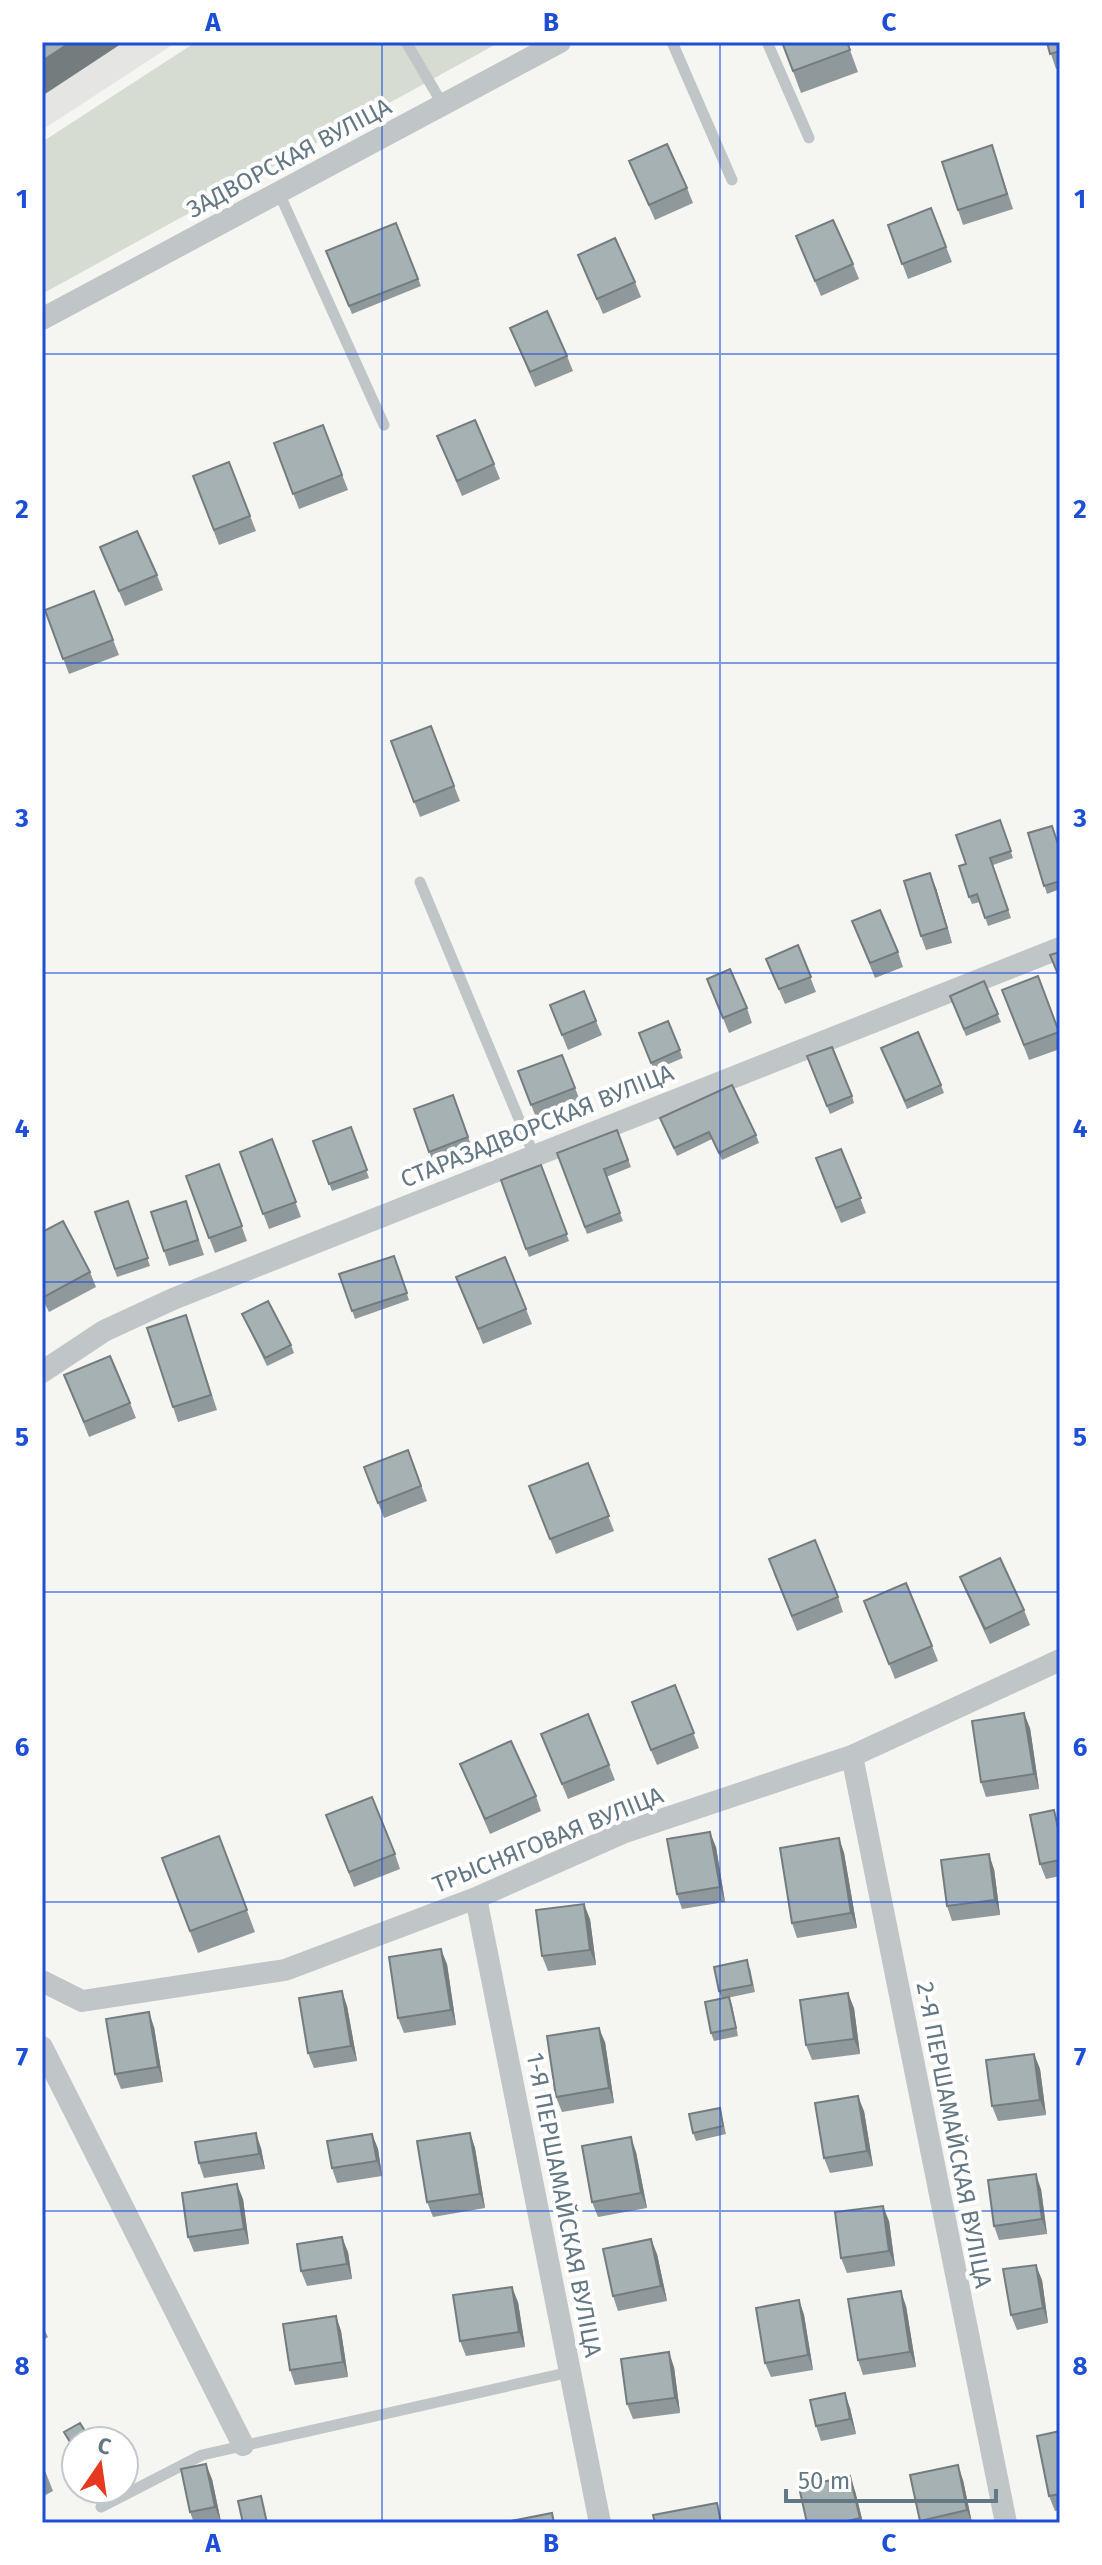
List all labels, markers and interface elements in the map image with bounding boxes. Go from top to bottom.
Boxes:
text: A [204,7,221,38]
text: B [543,7,559,38]
text: C [882,7,897,38]
street label: ЗАДВОРСКАЯ ВУЛІЦА [182,92,396,224]
text: 1 [16,184,28,215]
text: 1 [1074,184,1086,215]
text: 2 [15,494,29,525]
text: 2 [1073,494,1087,525]
text: 3 [14,803,29,834]
text: 3 [1072,803,1087,834]
street label: СТАРАЗАДВОРСКАЯ ВУЛІЦА [397,1058,678,1194]
text: 4 [15,1113,30,1144]
text: 4 [1073,1113,1088,1144]
text: 5 [15,1422,29,1453]
text: 5 [1073,1422,1087,1453]
text: 6 [15,1732,30,1763]
text: 6 [1073,1732,1088,1763]
street label: ТРЫСНЯГОВАЯ ВУЛІЦА [429,1781,667,1899]
street label: 2-Я ПЕРШАМАЙСКАЯ ВУЛІЦА [911,1980,997,2291]
text: 7 [16,2042,28,2073]
text: 7 [1074,2042,1086,2073]
street label: 1-Я ПЕРШАМАЙСКАЯ ВУЛІЦА [521,2050,607,2360]
text: 8 [14,2351,30,2382]
text: 8 [1072,2351,1088,2382]
north arrow [60,2425,140,2505]
text: С [95,2431,114,2461]
scale bar [786,2453,996,2503]
text: 50 m [798,2467,850,2495]
text: A [204,2528,221,2559]
text: B [543,2528,559,2559]
text: C [882,2528,897,2559]

